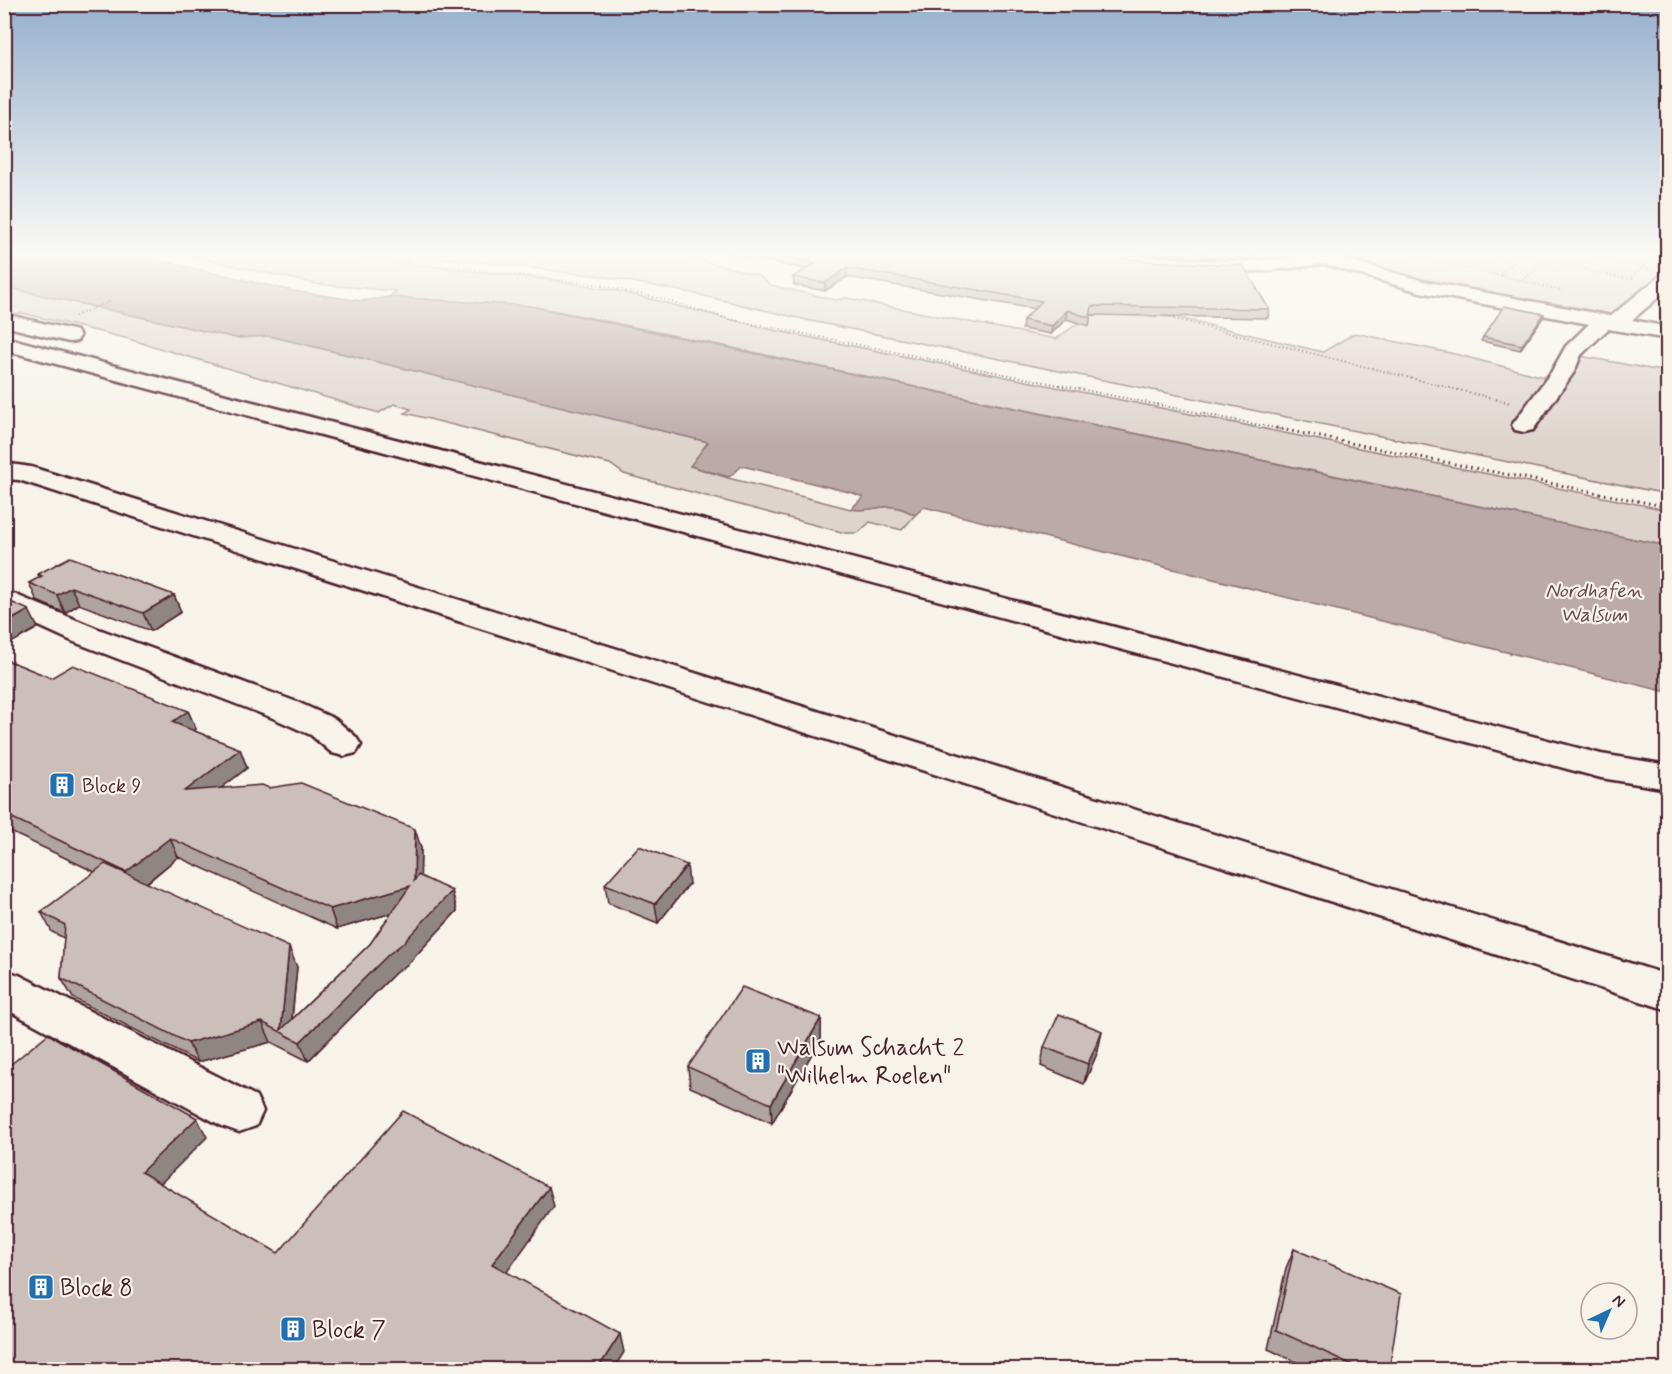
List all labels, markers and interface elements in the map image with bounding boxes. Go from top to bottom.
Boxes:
water label: Nordhafen Walsum [1545,577,1643,629]
building icon: Block 9 [47,770,77,800]
place label: Block 9 [82,773,141,800]
place label: Walsum Schacht 2 "Wilhelm Roelen" [777,1033,965,1092]
building icon: Walsum Schacht 2 "Wilhelm Roelen" [743,1046,773,1076]
building icon: Block 8 [26,1272,56,1302]
place label: Block 8 [60,1273,133,1304]
north arrow [1579,1281,1639,1341]
text: N [1607,1290,1630,1313]
building icon: Block 7 [278,1314,308,1344]
place label: Block 7 [312,1315,386,1346]

